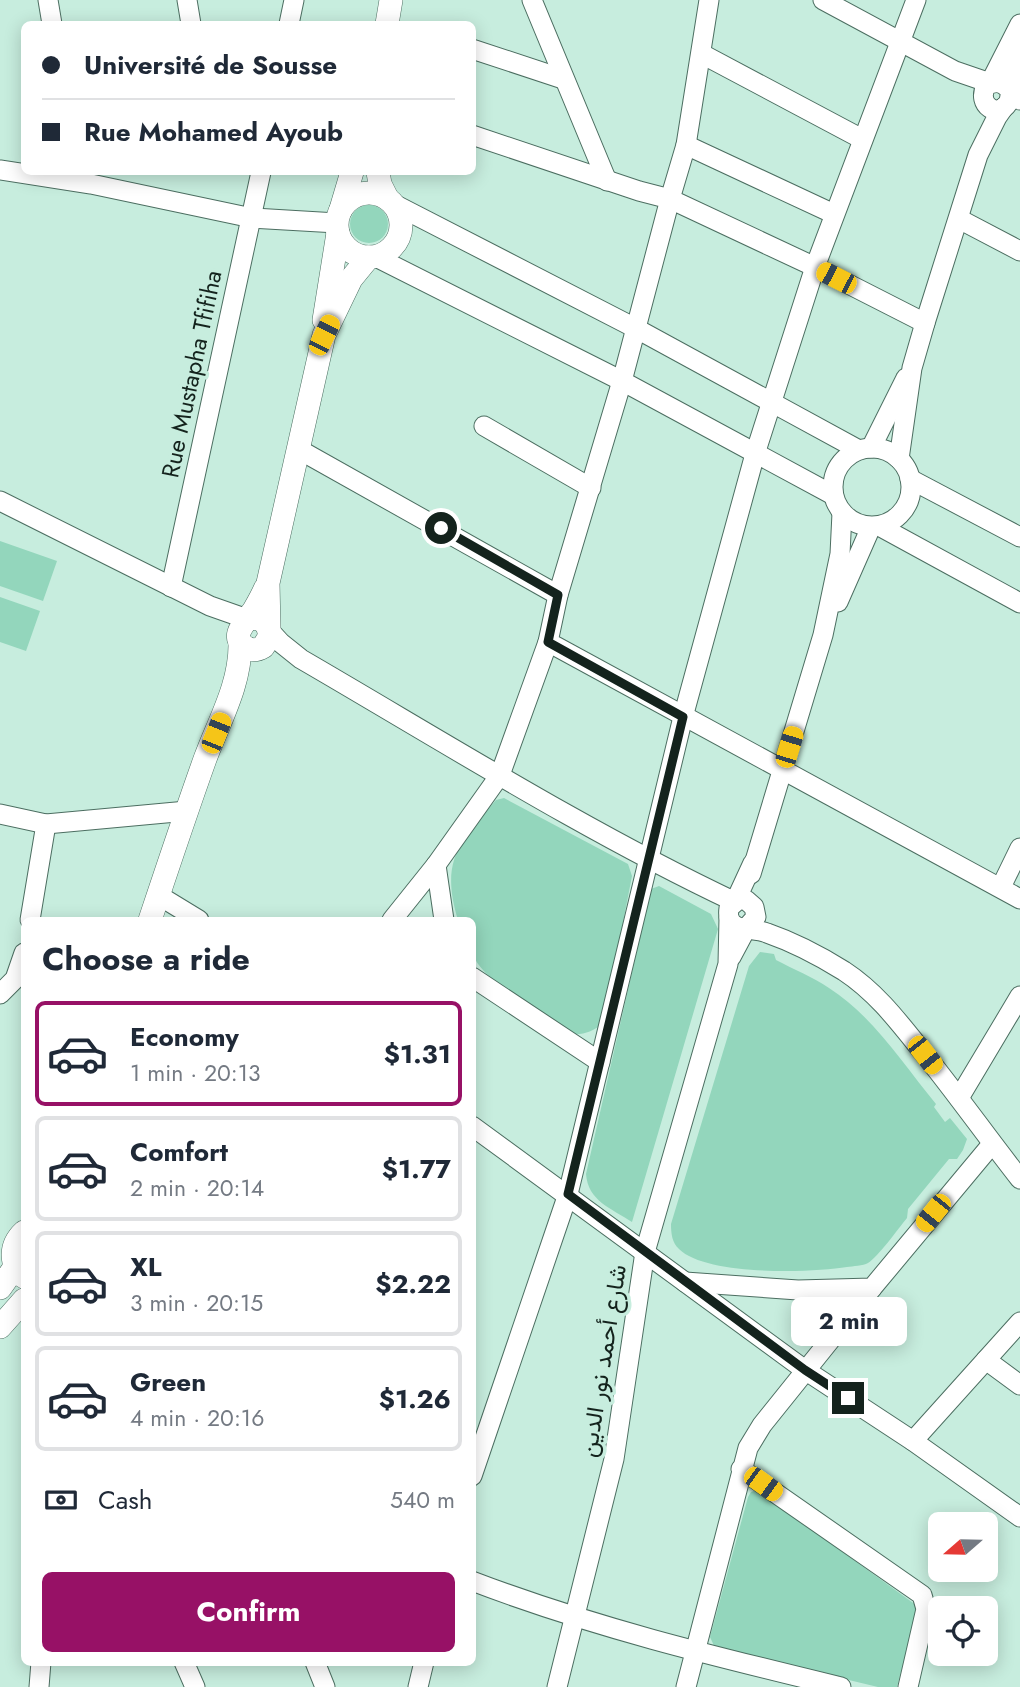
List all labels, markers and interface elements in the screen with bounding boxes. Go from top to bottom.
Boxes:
text: Université de Sousse [84,46,337,84]
text: Rue Mohamed Ayoub [84,113,343,151]
car [813,259,860,297]
street label: Rue Mustapha Tfifiha [152,267,231,481]
car [306,312,343,358]
route start [425,512,457,544]
car [199,710,234,756]
car [773,724,806,770]
text: Choose a ride [42,936,250,982]
text: Economy [130,1018,239,1056]
icon: car [46,1022,109,1085]
car [904,1032,947,1078]
text: $1.31 [384,1035,451,1073]
text: 1 min · 20:13 [130,1056,261,1090]
text: Comfort [130,1133,228,1171]
icon: car [46,1137,109,1200]
text: $1.77 [382,1150,451,1188]
text: 2 min · 20:14 [130,1171,264,1205]
car [912,1190,955,1236]
text: XL [130,1248,162,1286]
icon: car [46,1252,109,1315]
street label: شارع أحمد نور الدين [570,1262,635,1460]
text: $2.22 [375,1265,451,1303]
text: 3 min · 20:15 [130,1286,263,1320]
callout: 2 min [790,1296,906,1346]
text: 2 min [819,1304,879,1338]
text: Green [130,1363,206,1401]
icon: car [46,1367,109,1430]
text: $1.26 [379,1380,451,1418]
route end [832,1382,864,1414]
text: 4 min · 20:16 [130,1401,264,1435]
car [740,1463,787,1505]
icon: cash [42,1481,80,1519]
text: Cash [98,1481,152,1519]
text: 540 m [390,1483,455,1517]
north arrow [928,1512,998,1582]
map controls [928,1512,998,1666]
button: Confirm [42,1572,455,1652]
button: locate [928,1596,998,1666]

